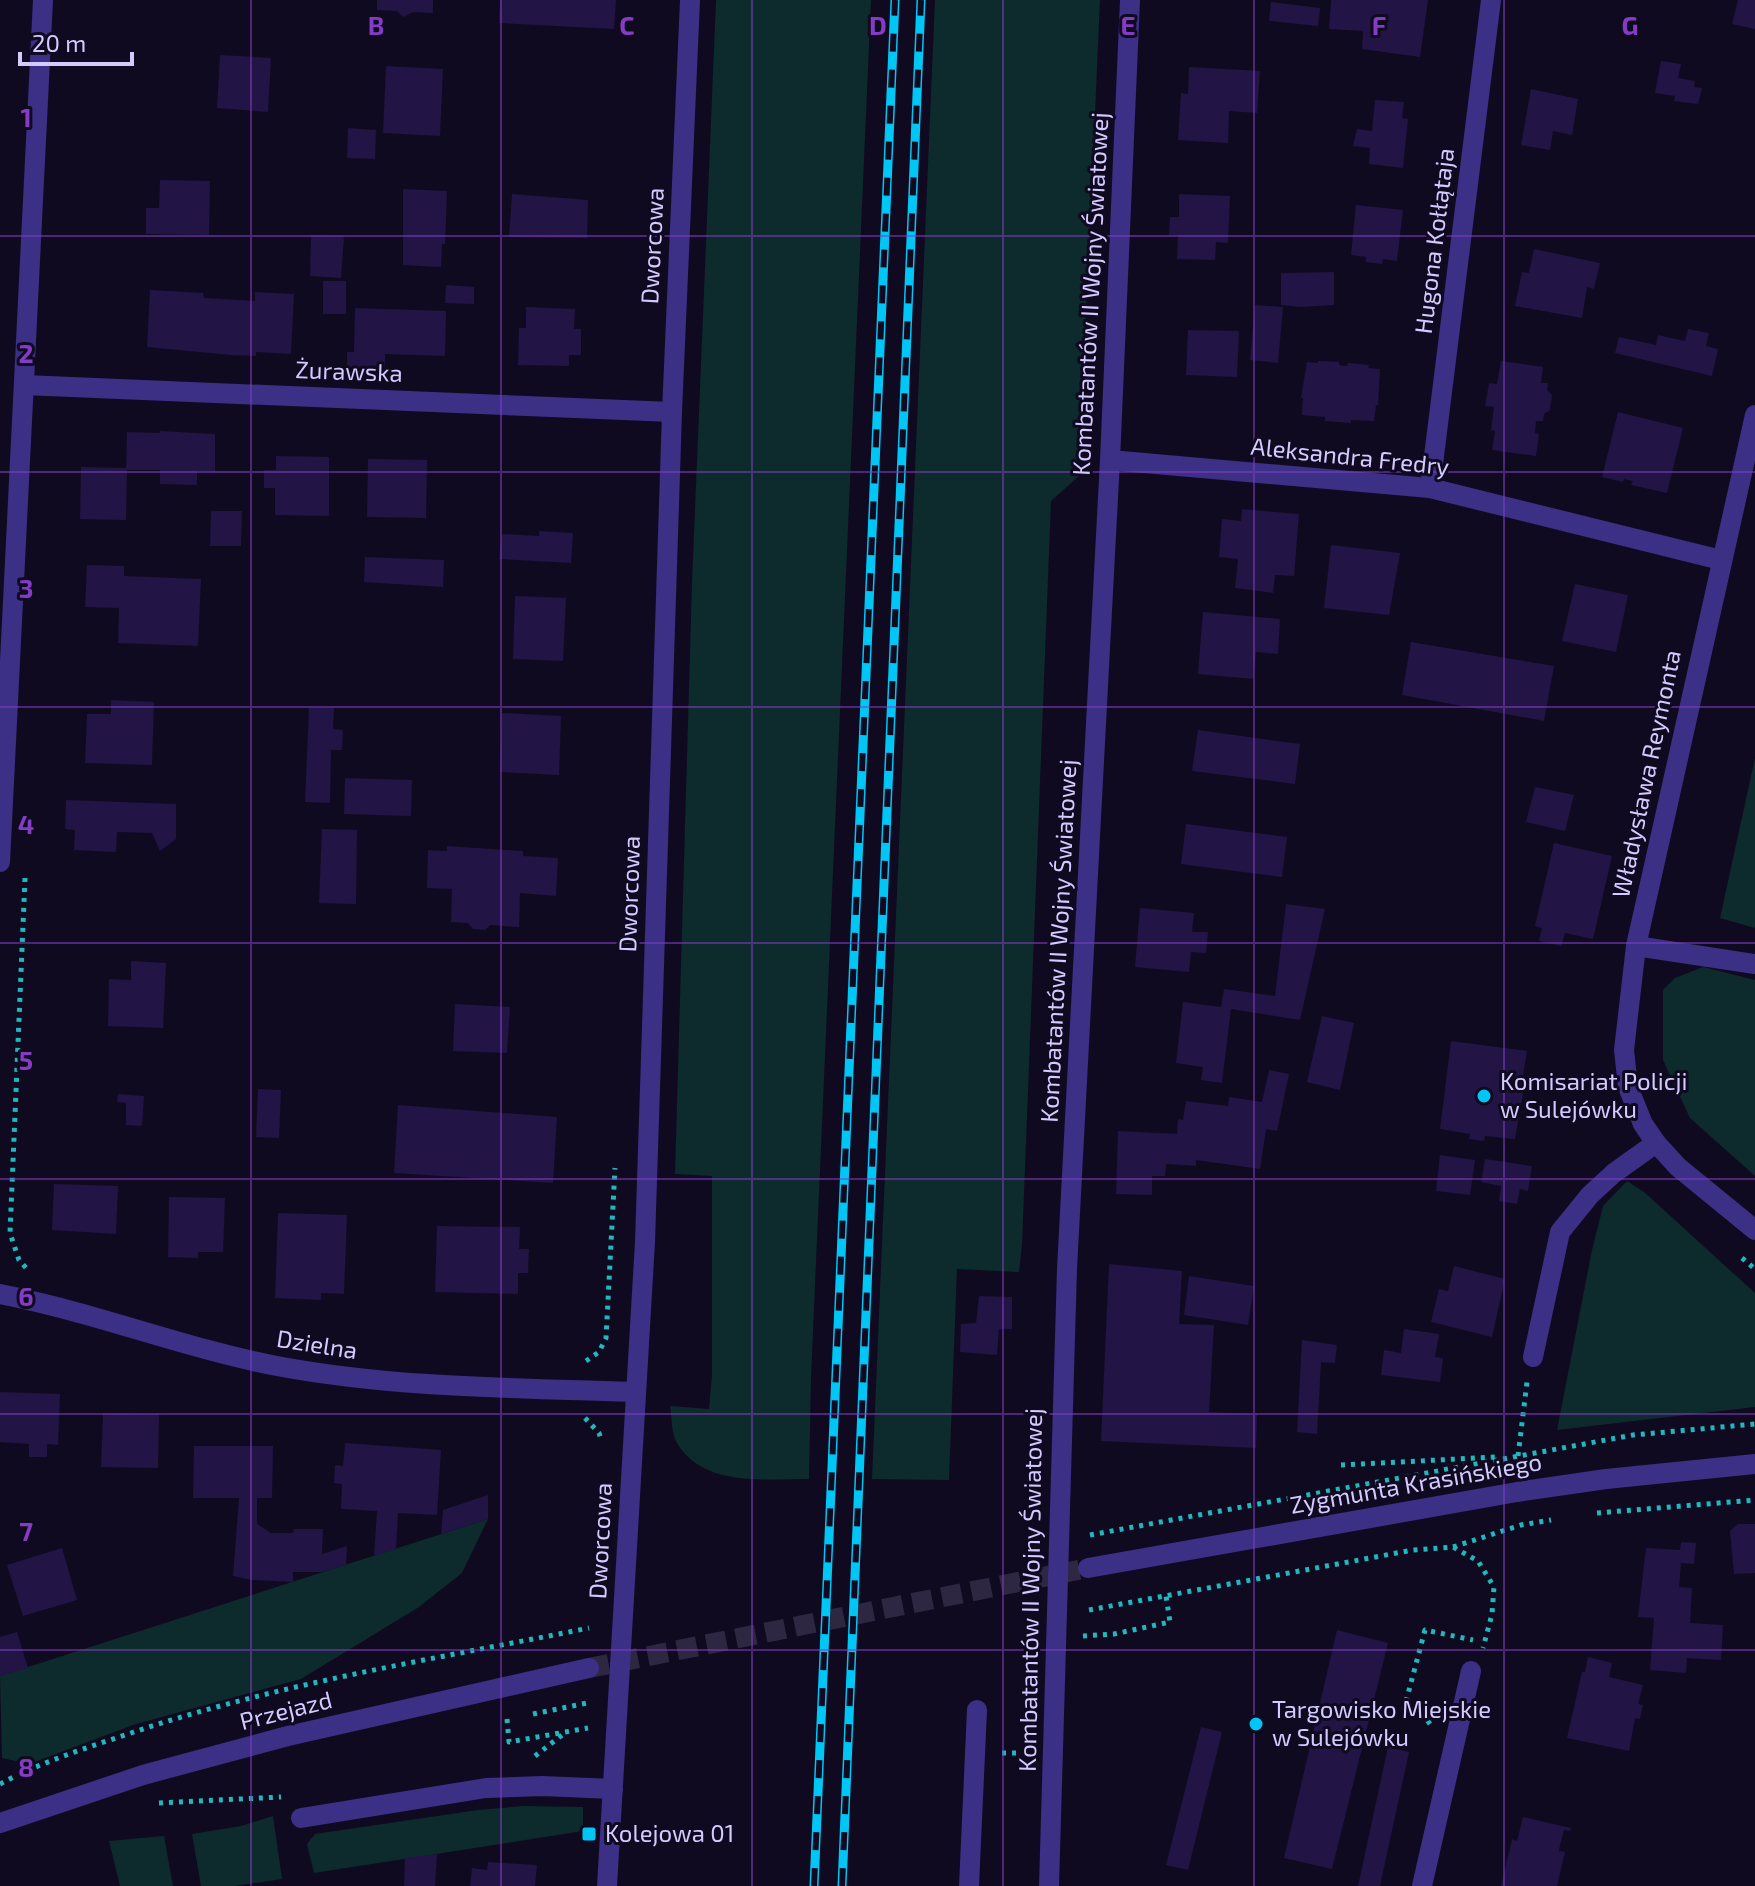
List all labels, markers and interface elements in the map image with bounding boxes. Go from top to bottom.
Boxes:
text: B [368,9,384,40]
text: C [619,9,635,40]
text: D [869,9,887,40]
text: E [1120,9,1136,40]
text: F [1372,9,1386,40]
text: G [1622,9,1638,40]
scale bar [20,16,132,66]
text: 20 m [32,28,86,57]
text: 1 [20,101,32,132]
street label: Kombatantów II Wojny Światowej [1066,112,1113,476]
street label: Hugona Kołłątaja [1408,146,1459,335]
street label: Dworcowa [634,187,669,305]
text: 2 [18,337,34,368]
street label: Żurawska [295,354,403,387]
street label: Aleksandra Fredry [1250,431,1451,480]
text: 3 [19,572,33,603]
street label: Władysława Reymonta [1605,647,1686,900]
street label: Kombatantów II Wojny Światowej [1034,759,1081,1123]
text: 4 [18,808,34,839]
street label: Dworcowa [612,835,645,953]
text: 5 [19,1044,33,1075]
place label: Komisariat Policji w Sulejówku [1500,1066,1688,1123]
marker: Komisariat Policji w Sulejówku [1475,1087,1493,1105]
text: 6 [18,1280,34,1311]
street label: Dzielna [275,1323,360,1364]
street label: Kombatantów II Wojny Światowej [1012,1408,1047,1772]
street label: Zygmunta Krasińskiego [1288,1446,1544,1519]
street label: Dworcowa [582,1482,617,1600]
text: 7 [19,1515,33,1546]
street label: Przejazd [237,1684,335,1735]
place label: Targowisko Miejskie w Sulejówku [1272,1694,1491,1751]
marker: Targowisko Miejskie w Sulejówku [1247,1715,1265,1733]
text: 8 [18,1751,34,1782]
place label: Kolejowa 01 [605,1818,734,1847]
marker: Kolejowa 01 [580,1825,598,1843]

